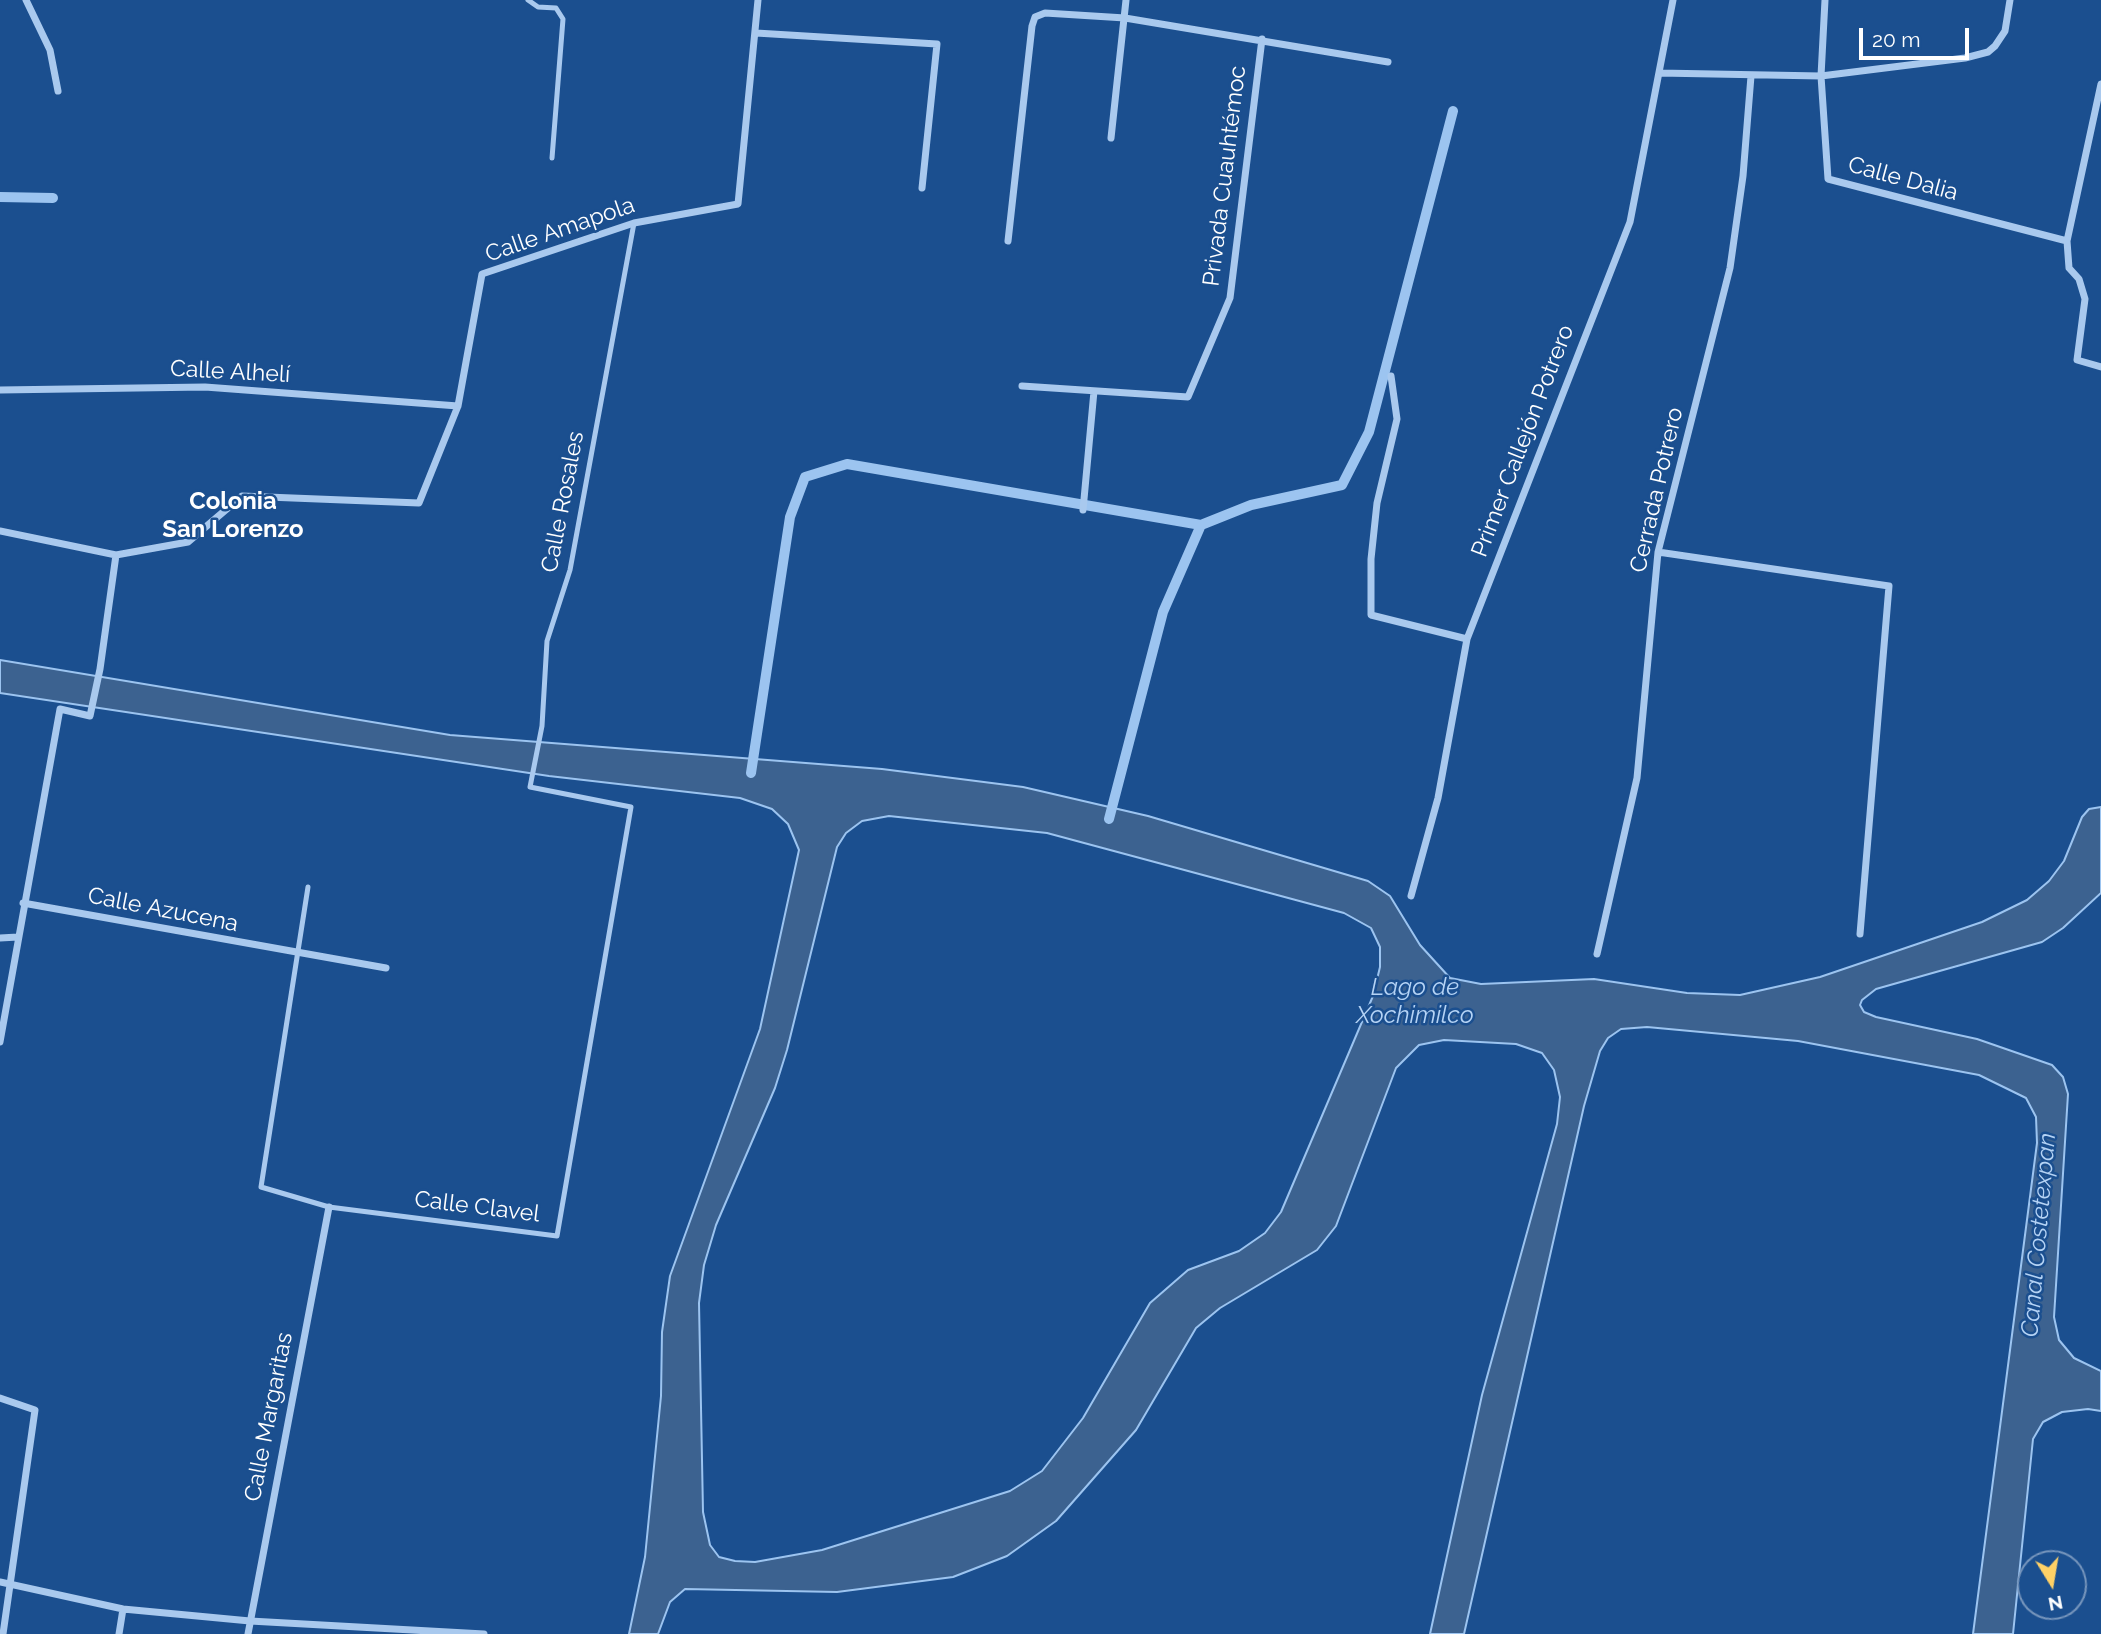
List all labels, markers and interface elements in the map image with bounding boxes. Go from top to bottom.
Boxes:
scale bar [1863,14,1973,58]
text: 20 m [1872,27,1920,52]
street label: Privada Cuauhtémoc [1198,64,1252,288]
street label: Calle Dalia [1845,151,1961,207]
street label: Calle Amapola [482,192,638,268]
street label: Primer Callejón Potrero [1466,321,1580,561]
street label: Calle Alhelí [169,355,291,389]
street label: Cerrada Potrero [1625,405,1689,575]
street label: Calle Rosales [536,429,590,575]
district label: Colonia San Lorenzo [162,488,304,544]
street label: Calle Azucena [85,882,241,938]
water label: Lago de Xochimilco [1356,974,1474,1030]
water label: Canal Costetexpan [2016,1132,2062,1338]
street label: Calle Clavel [413,1186,541,1228]
street label: Calle Margaritas [239,1330,299,1504]
north arrow [2017,1550,2087,1620]
text: N [2046,1591,2065,1616]

